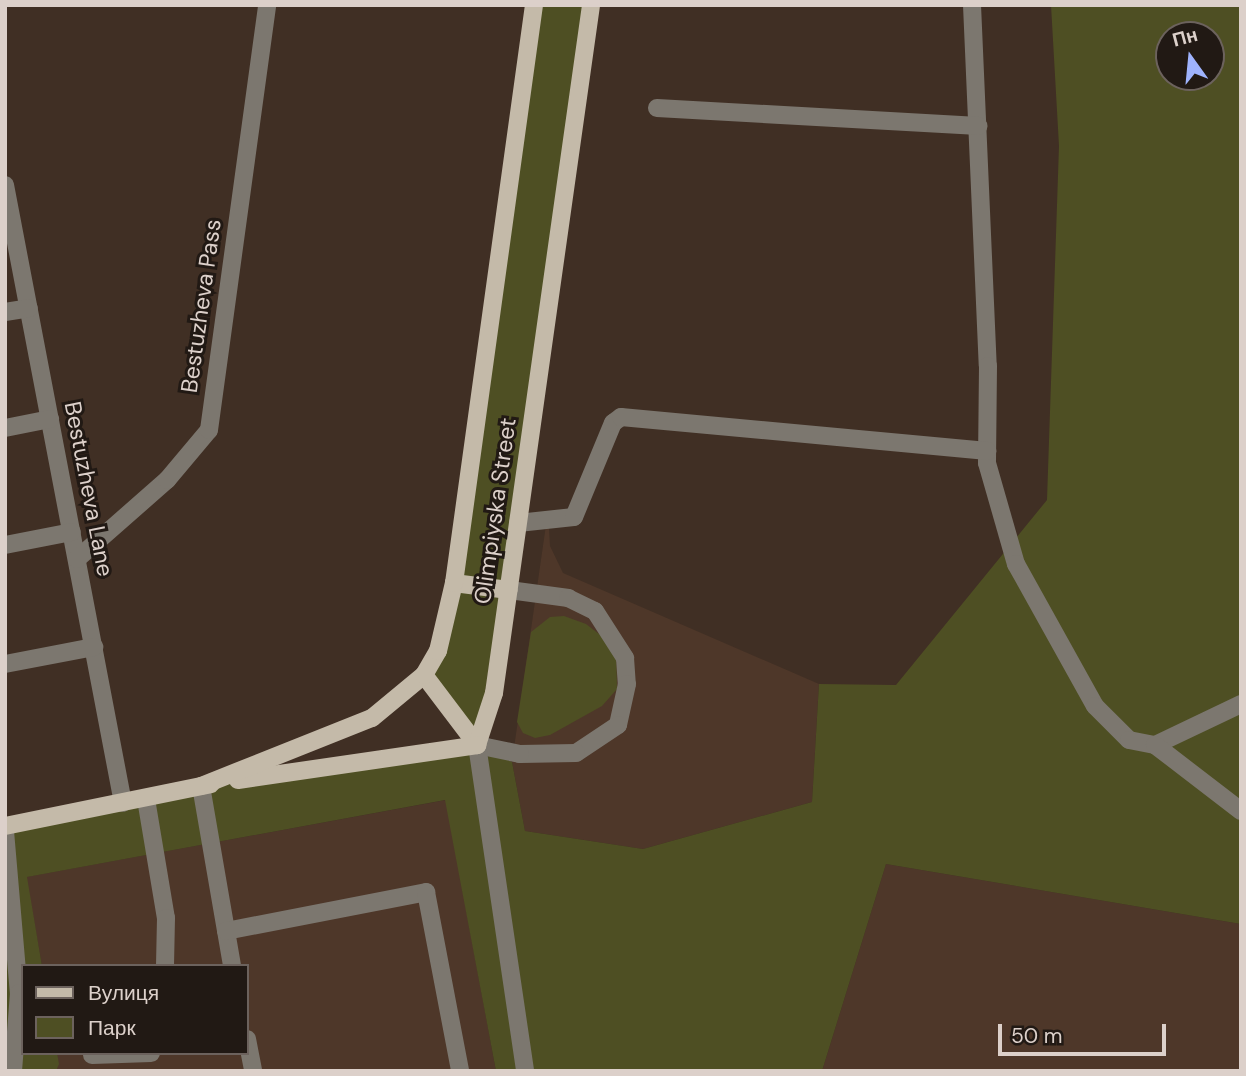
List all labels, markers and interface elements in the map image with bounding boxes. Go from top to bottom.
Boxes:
north arrow [1155,21,1225,91]
text: Пн [1170,22,1200,52]
street label: Bestuzheva Pass [175,217,227,395]
street label: Bestuzheva Lane [59,399,119,579]
street label: Olimpiyska Street [468,416,522,606]
legend [21,964,248,1055]
text: Вулиця [88,979,159,1007]
scale bar [1001,1010,1169,1054]
text: Парк [88,1014,136,1042]
text: 50 m [1011,1022,1062,1050]

